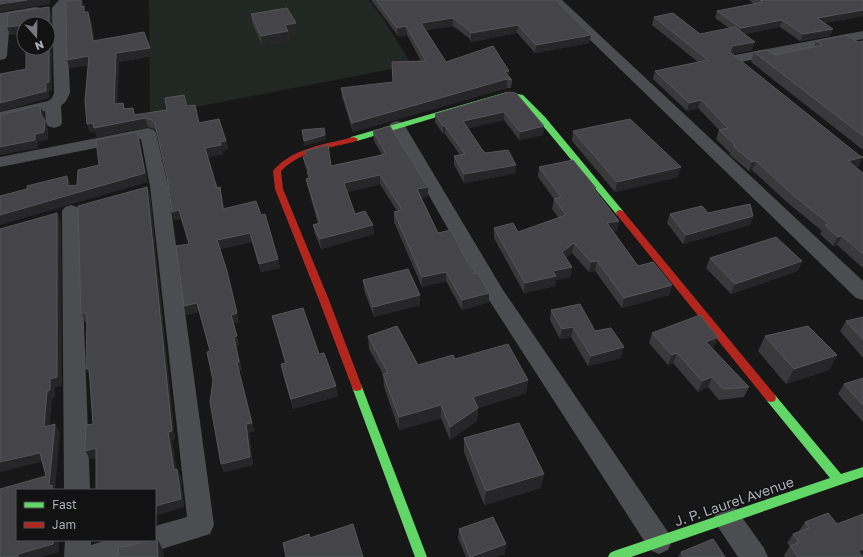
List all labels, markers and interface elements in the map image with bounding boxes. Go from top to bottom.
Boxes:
north arrow [16,16,56,56]
text: N [33,38,46,53]
street label: J. P. Laurel Avenue [672,473,796,529]
legend [16,489,156,541]
text: Fast [52,497,77,512]
text: Jam [52,517,76,532]

